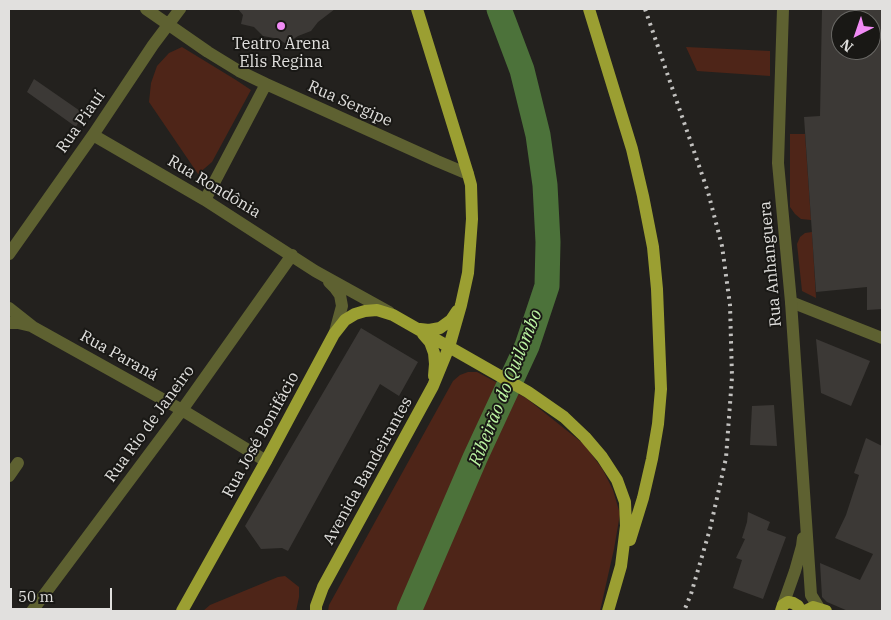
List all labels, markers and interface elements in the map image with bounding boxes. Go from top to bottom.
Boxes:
north arrow [831,10,881,60]
marker: Teatro Arena Elis Regina [275,20,287,32]
place label: Teatro Arena Elis Regina [232,34,330,72]
text: N [837,35,857,56]
street label: Rua Sergipe [305,77,395,131]
street label: Rua Piauí [53,87,109,157]
street label: Rua Rondônia [164,152,264,222]
street label: Rua Anhanguera [756,200,786,328]
water label: Ribeirão do Quilombo [465,307,547,469]
street label: Rua Paraná [77,327,161,385]
street label: Rua Rio de Janeiro [101,362,199,486]
street label: Rua José Bonifácio [218,369,304,501]
street label: Avenida Bandeirantes [319,394,417,548]
scale bar [12,578,115,610]
text: 50 m [18,587,54,606]

